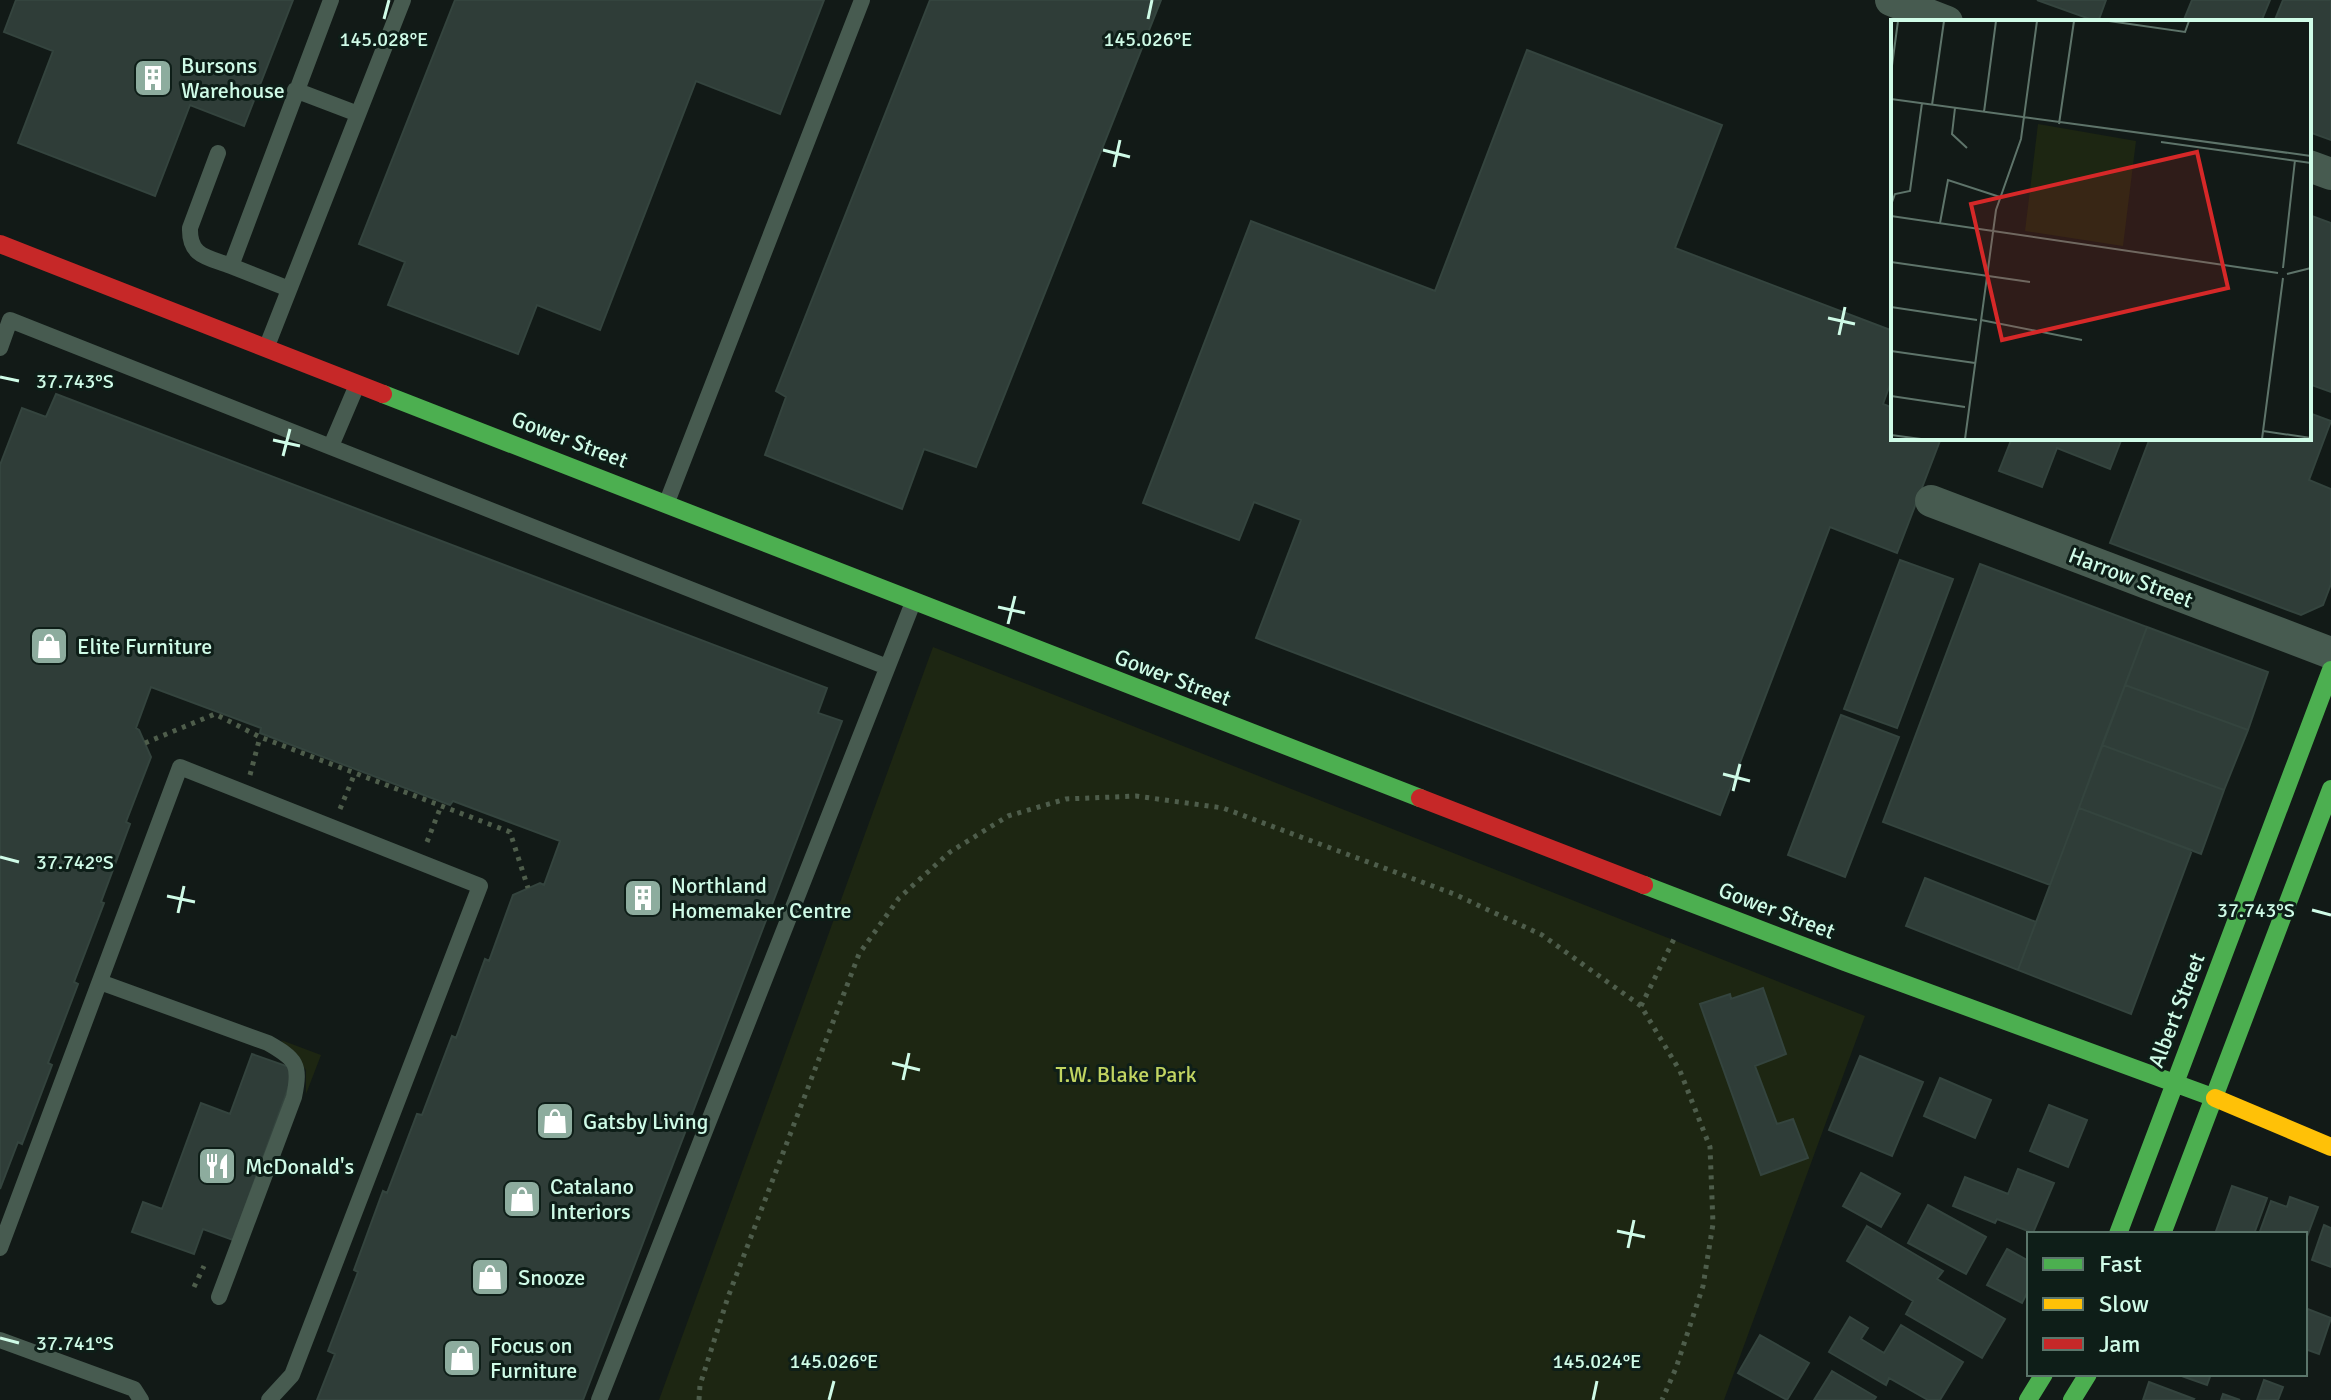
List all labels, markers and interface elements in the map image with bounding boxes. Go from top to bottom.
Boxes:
inset map [1891,20,2311,440]
text: 145.028°E [340,27,428,52]
text: 145.026°E [1104,27,1192,52]
place label: Bursons Warehouse [181,52,285,104]
building icon: Bursons Warehouse [132,57,174,99]
text: 37.743°S [36,369,114,394]
street label: Gower Street [508,405,632,474]
street label: Harrow Street [2065,541,2197,614]
shop icon: Elite Furniture [28,625,70,667]
place label: Elite Furniture [77,633,212,660]
street label: Gower Street [1111,643,1235,712]
text: 37.742°S [36,850,114,875]
place label: Northland Homemaker Centre [671,872,852,924]
street label: Gower Street [1715,876,1839,945]
building icon: Northland Homemaker Centre [622,877,664,919]
text: 37.743°S [2217,898,2295,923]
street label: Albert Street [2142,949,2211,1071]
park label: T.W. Blake Park [1056,1061,1197,1088]
shop icon: Gatsby Living [534,1100,576,1142]
place label: Gatsby Living [583,1108,708,1135]
restaurant icon: McDonald's [196,1145,238,1187]
place label: McDonald's [245,1153,354,1180]
place label: Catalano Interiors [550,1173,634,1225]
shop icon: Catalano Interiors [501,1178,543,1220]
legend [2027,1232,2307,1376]
text: Fast [2099,1249,2142,1279]
shop icon: Snooze [469,1256,511,1298]
place label: Snooze [518,1264,585,1291]
text: Slow [2099,1289,2149,1319]
text: Jam [2099,1329,2140,1359]
text: 37.741°S [36,1331,114,1356]
place label: Focus on Furniture [490,1332,577,1384]
shop icon: Focus on Furniture [441,1337,483,1379]
text: 145.026°E [790,1349,878,1374]
text: 145.024°E [1553,1349,1641,1374]

